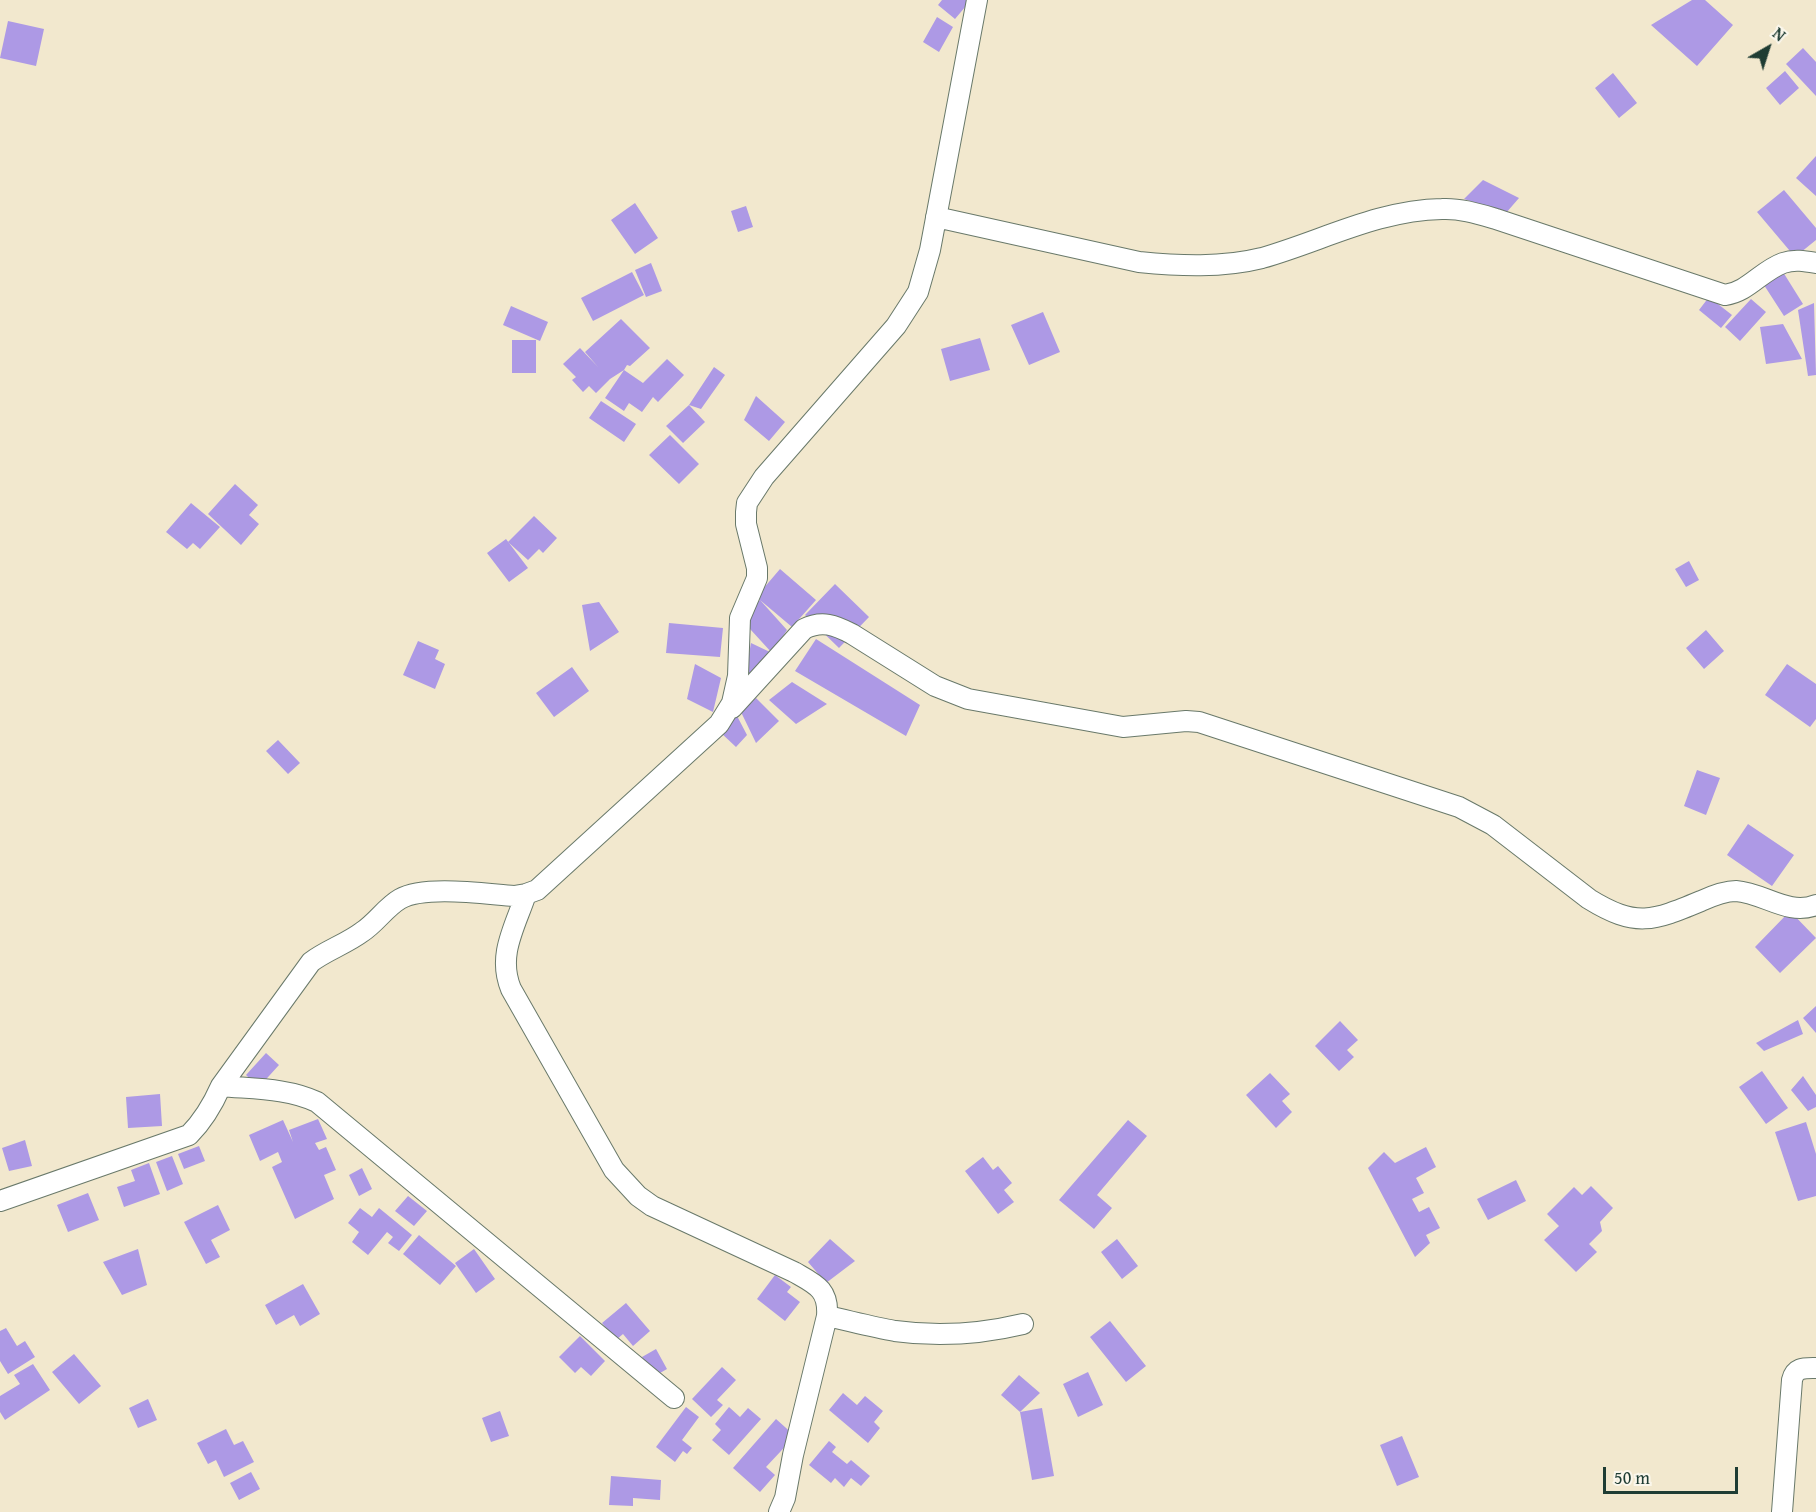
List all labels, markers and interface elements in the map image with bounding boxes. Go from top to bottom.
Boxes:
north arrow [1738,18,1798,78]
text: N [1768,21,1791,47]
scale bar [1606,1455,1741,1493]
text: 50 m [1614,1464,1650,1491]

